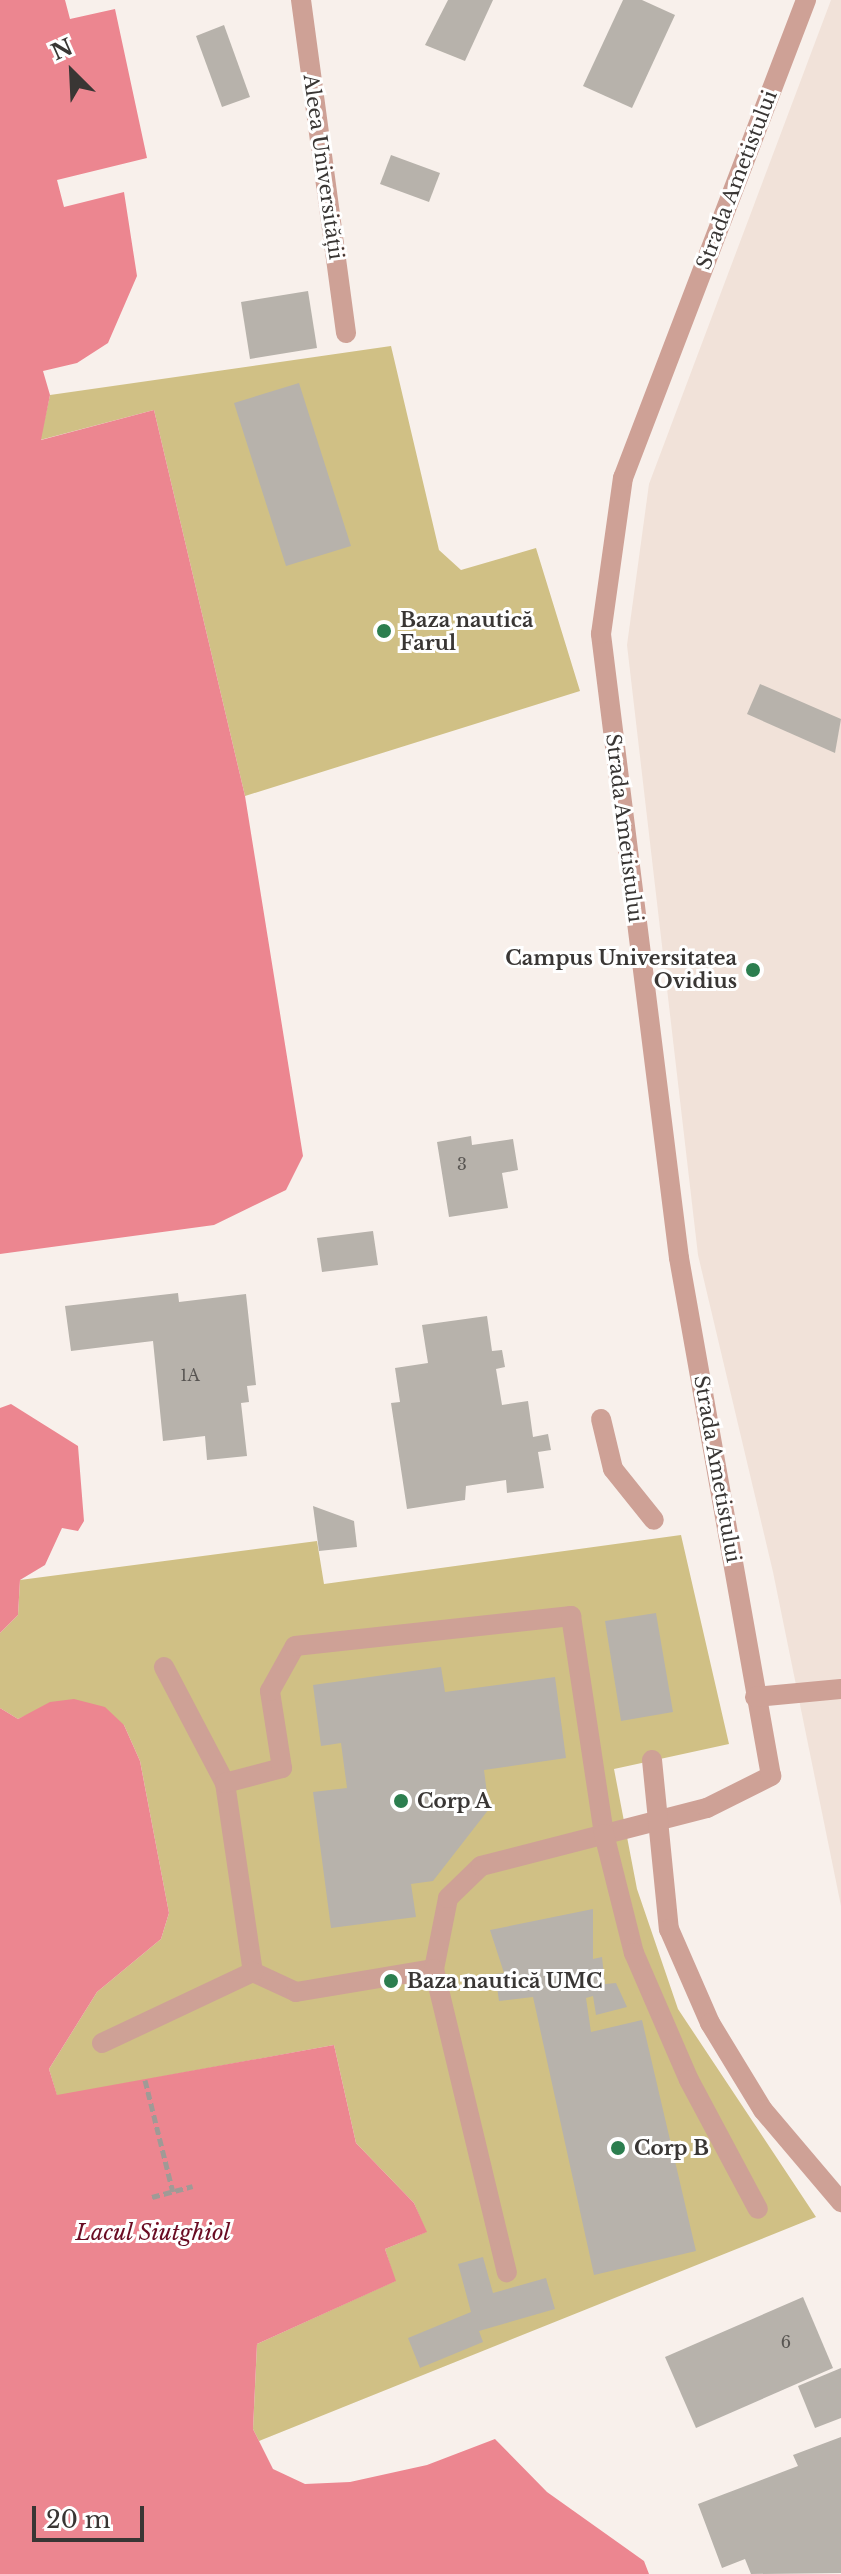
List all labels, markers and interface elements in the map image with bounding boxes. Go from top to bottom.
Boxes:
north arrow [32,32,112,112]
text: N [47,33,77,66]
street label: Aleea Universității [298,73,348,261]
street label: Strada Ametistului [692,87,782,273]
place label: Baza nautică Farul [400,608,533,655]
marker: Baza nautică Farul [375,622,393,640]
street label: Strada Ametistului [600,732,648,924]
place label: Campus Universitatea Ovidius [505,946,737,993]
marker: Campus Universitatea Ovidius [744,961,762,979]
house number: 3 [457,1154,467,1174]
house number: 1A [180,1365,200,1385]
street label: Strada Ametistului [689,1373,745,1565]
place label: Corp A [417,1789,492,1813]
marker: Corp A [392,1792,410,1810]
place label: Baza nautică UMC [407,1969,602,1993]
marker: Baza nautică UMC [382,1972,400,1990]
place label: Corp B [634,2136,709,2160]
marker: Corp B [609,2139,627,2157]
water label: Lacul Siutghiol [75,2220,231,2246]
house number: 6 [781,2332,791,2352]
scale bar [36,2490,148,2540]
text: 20 m [46,2505,111,2534]

